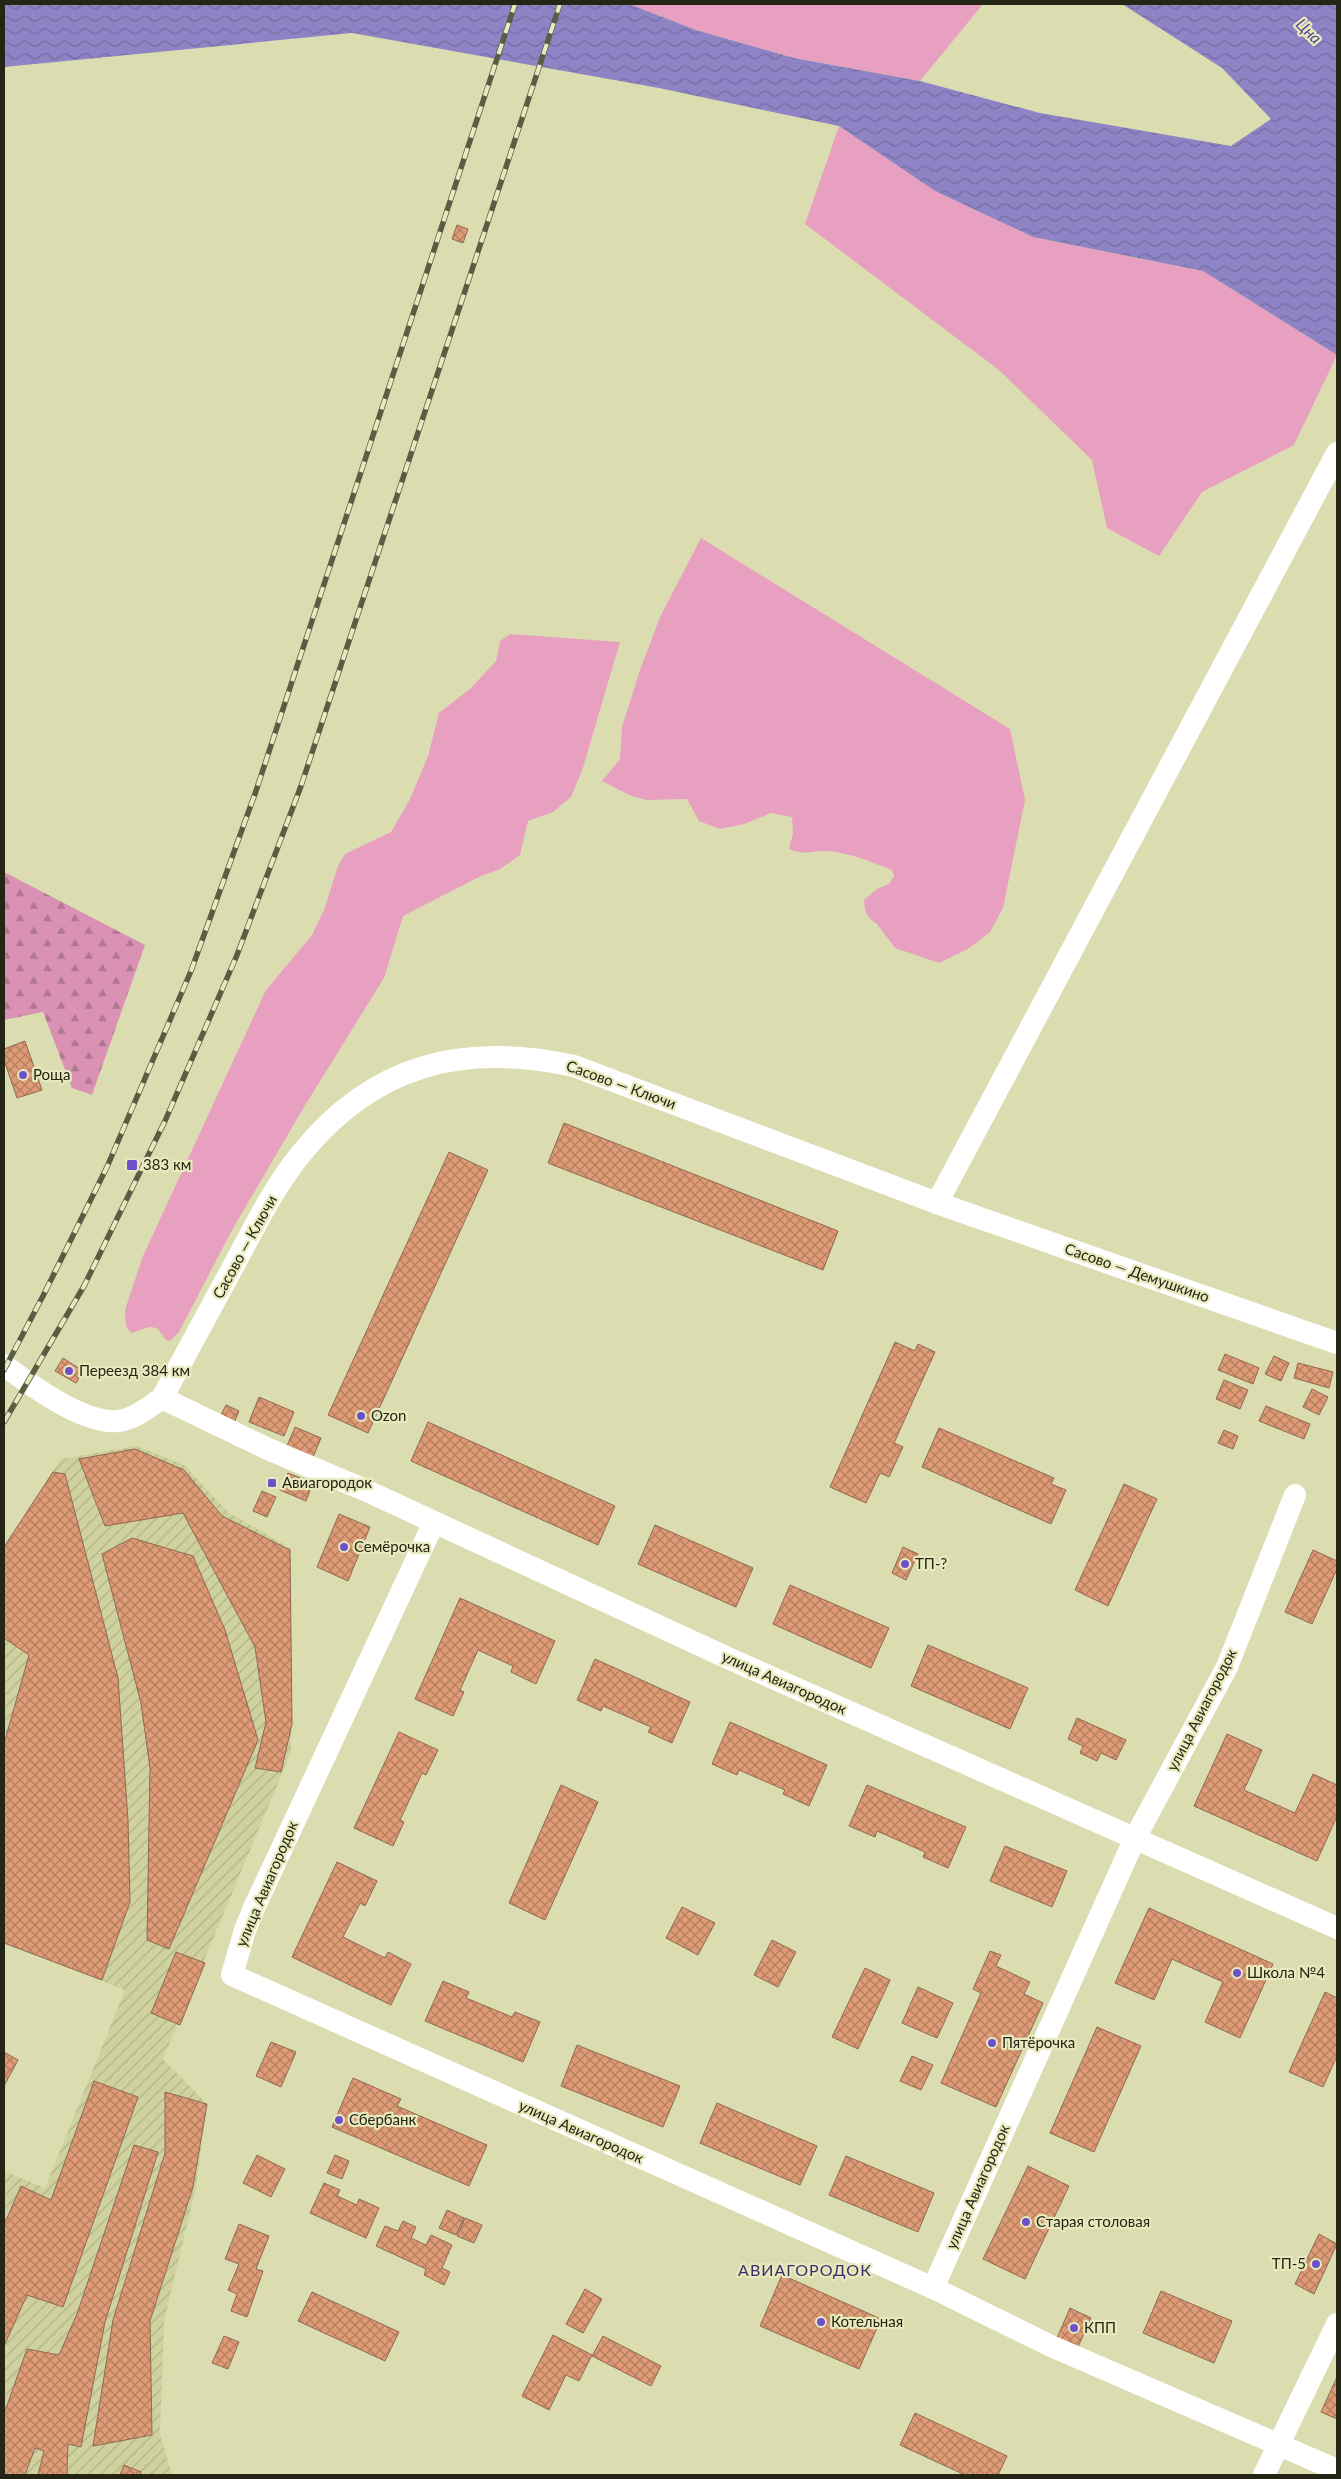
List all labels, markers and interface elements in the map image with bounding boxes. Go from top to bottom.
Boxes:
water label: Цна [1293,14,1326,47]
street label: Сасово — Ключи [564,1056,679,1112]
place label: Роща [33,1065,71,1083]
marker: Роща [17,1069,29,1081]
place label: 383 км [143,1155,191,1173]
marker: 383 км [125,1158,139,1172]
street label: Сасово — Ключи [208,1192,280,1301]
street label: Сасово — Демушкино [1063,1239,1212,1305]
place label: Переезд 384 км [79,1361,190,1379]
marker: Переезд 384 км [63,1365,75,1377]
place label: Ozon [371,1406,406,1424]
marker: Ozon [355,1410,367,1422]
place label: Авиагородок [282,1473,372,1491]
marker: Авиагородок [266,1477,278,1489]
place label: Семёрочка [354,1537,430,1555]
marker: Семёрочка [338,1541,350,1553]
place label: ТП-? [915,1554,947,1572]
marker: ТП-? [899,1558,911,1570]
street label: улица Авиагородок [1162,1645,1240,1774]
street label: улица Авиагородок [719,1646,850,1718]
street label: улица Авиагородок [231,1818,301,1949]
place label: Школа №4 [1247,1963,1325,1981]
marker: Школа №4 [1231,1967,1243,1979]
place label: Пятёрочка [1002,2033,1075,2051]
marker: Пятёрочка [986,2037,998,2049]
street label: улица Авиагородок [516,2095,647,2167]
place label: Сбербанк [349,2110,417,2128]
marker: Сбербанк [333,2114,345,2126]
street label: улица Авиагородок [941,2121,1013,2252]
place label: Старая столовая [1036,2212,1150,2230]
marker: Старая столовая [1020,2216,1032,2228]
place label: ТП-5 [1272,2254,1306,2272]
marker: ТП-5 [1310,2258,1322,2270]
district label: АВИАГОРОДОК [738,2260,872,2279]
place label: Котельная [831,2312,903,2330]
marker: Котельная [815,2316,827,2328]
place label: КПП [1084,2318,1116,2336]
marker: КПП [1068,2322,1080,2334]

